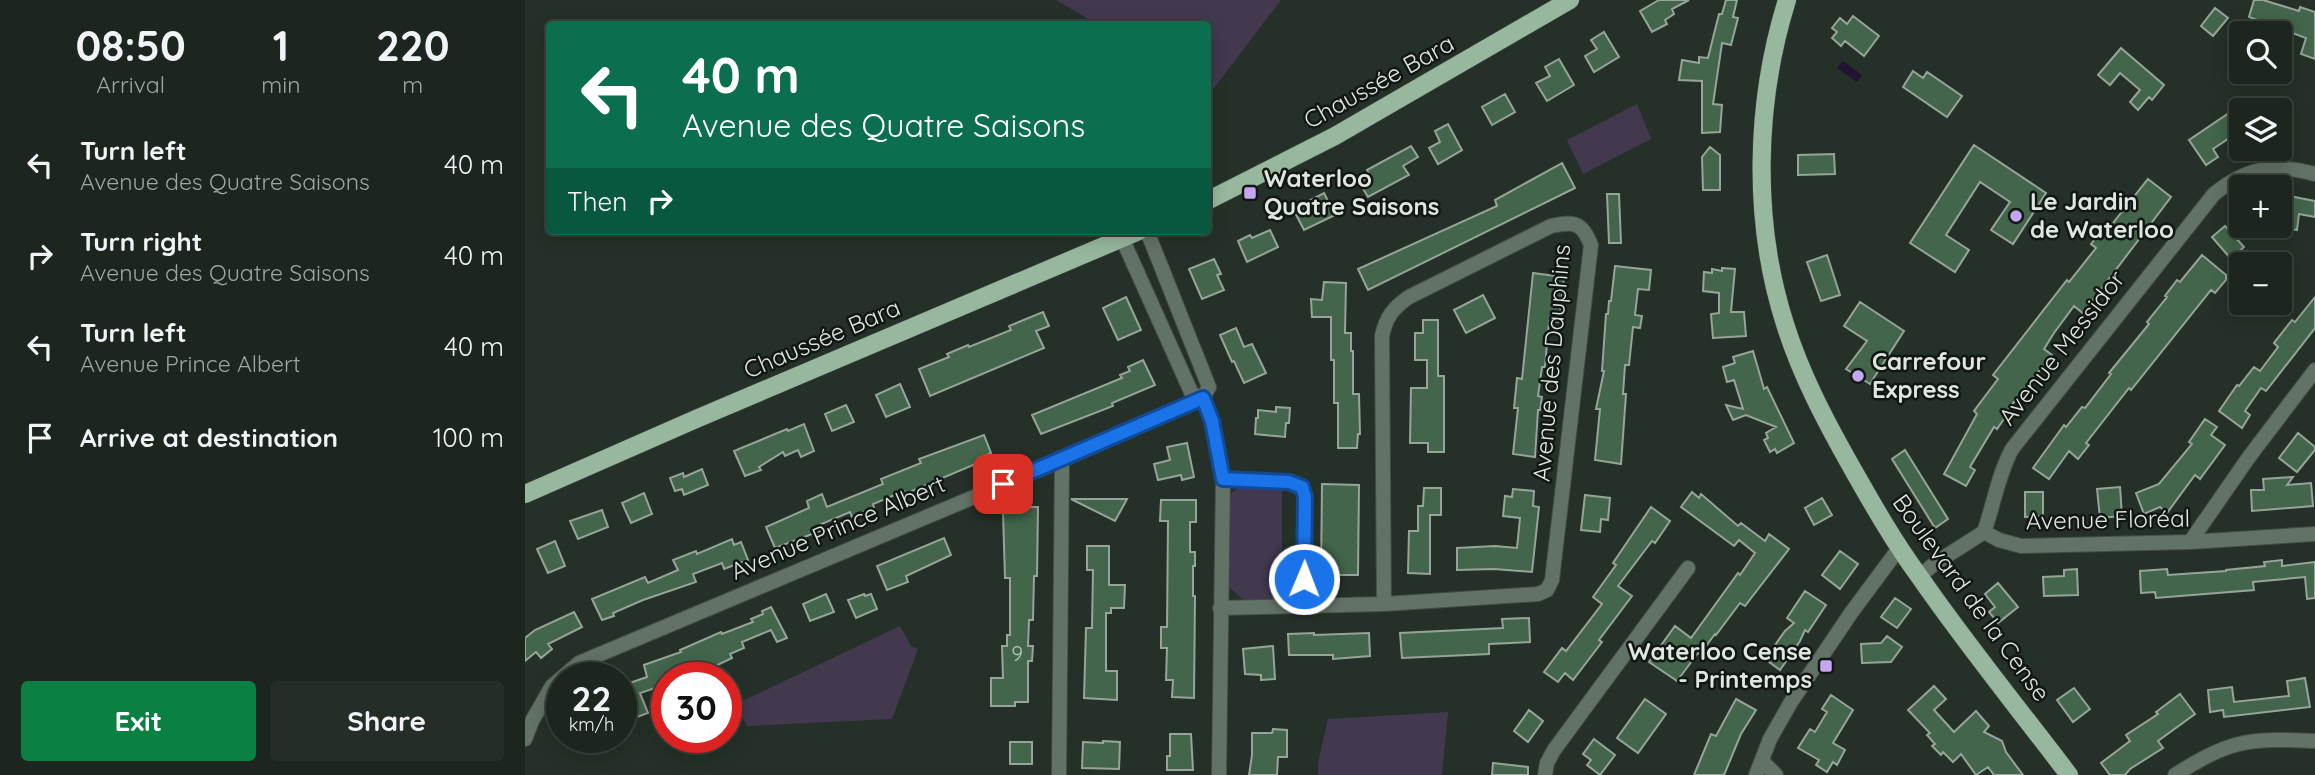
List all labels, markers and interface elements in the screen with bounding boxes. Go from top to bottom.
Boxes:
text: 08:50 [75,19,186,72]
text: 1 [273,19,289,72]
text: 220 [376,19,450,72]
map controls [2229,21,2292,315]
button: search [2229,21,2292,84]
street label: Chaussée Bara [1298,27,1459,135]
text: 40 m [682,44,800,105]
icon: left [567,49,658,140]
text: Arrival [96,70,165,99]
text: min [261,70,300,99]
text: m [402,70,423,99]
button: layers [2229,98,2292,161]
text: Avenue des Quatre Saisons [682,105,1085,145]
text: Turn left [80,134,187,167]
icon: left [21,146,59,184]
text: 40 m [444,148,504,181]
place label: Waterloo Quatre Saisons [1264,163,1439,221]
text: Avenue des Quatre Saisons [80,167,370,196]
button: + [2229,175,2292,238]
icon: right [641,182,679,220]
text: Then [567,185,627,218]
marker: Waterloo Quatre Saisons [1242,185,1258,201]
place label: Le Jardin de Waterloo [2030,186,2174,244]
marker: Le Jardin de Waterloo [2008,208,2024,224]
text: Turn right [80,225,202,258]
icon: right [21,237,59,275]
text: 40 m [444,239,504,272]
street label: Avenue des Dauphins [1526,243,1576,483]
button: − [2229,252,2292,315]
text: Avenue des Quatre Saisons [80,258,370,287]
street label: Avenue Messidor [1992,264,2131,431]
street label: Chaussée Bara [739,292,904,385]
text: Turn left [80,316,187,349]
icon: left [21,328,59,366]
text: 40 m [444,330,504,363]
place label: Carrefour Express [1872,346,1986,404]
text: Avenue Prince Albert [80,349,301,378]
marker: Carrefour Express [1850,368,1866,384]
icon: arrive [21,419,59,457]
text: Arrive at destination [80,421,338,454]
text: 100 m [433,421,504,454]
pin [973,454,1033,514]
icon: arrive [984,465,1022,503]
street label: Avenue Prince Albert [726,468,949,586]
street label: Boulevard de la Cense [1887,488,2057,707]
street label: Avenue Floréal [2026,503,2190,535]
position arrow [1267,542,1341,616]
place label: Waterloo Cense - Printemps [1628,636,1812,694]
house number: 9 [1011,640,1023,666]
marker: Waterloo Cense - Printemps [1818,658,1834,674]
speed limit sign: 30 [651,662,742,753]
text: 22 [572,676,611,720]
button: Exit [21,681,256,761]
button: Share [270,681,504,761]
text: km/h [569,713,614,736]

